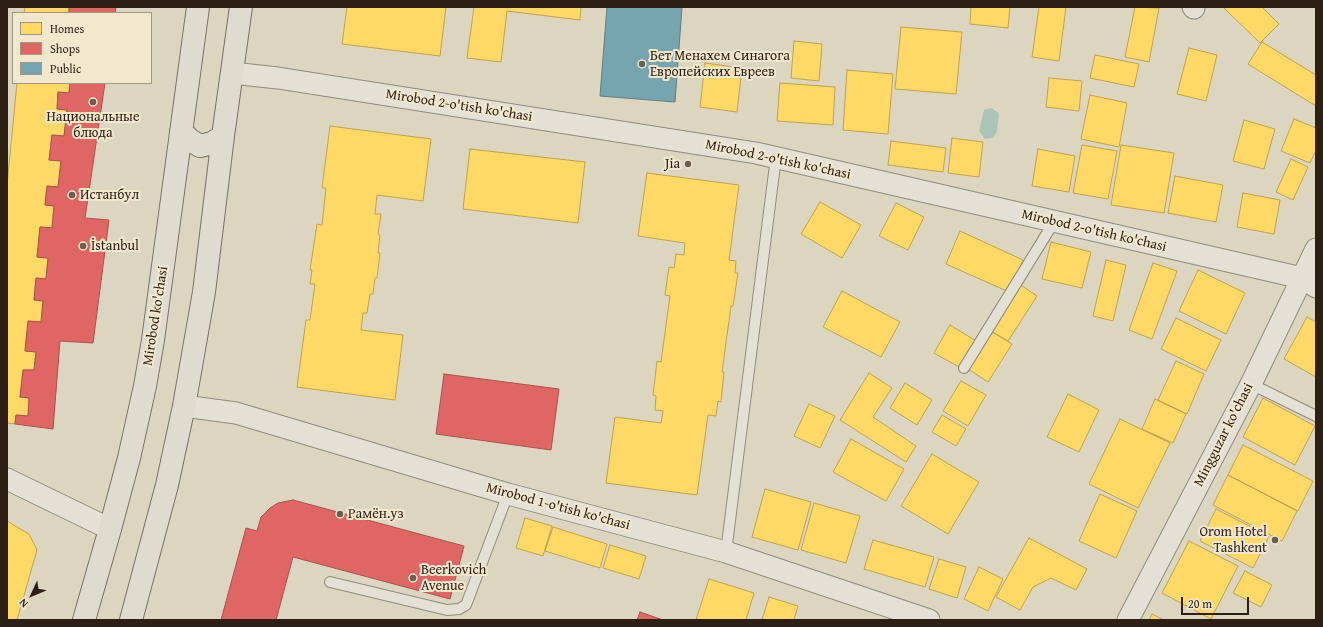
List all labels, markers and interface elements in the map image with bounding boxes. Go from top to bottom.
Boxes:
legend [12,12,152,84]
text: Homes [50,20,84,37]
text: Shops [50,40,80,57]
place label: Бет Менахем Синагога Европейских Евреев [650,48,790,80]
marker: Бет Менахем Синагога Европейских Евреев [637,59,647,69]
text: Public [50,60,81,77]
street label: Mirobod 2-o'tish ko'chasi [384,86,534,126]
marker: Национальные блюда [88,97,98,107]
place label: Национальные блюда [47,109,139,142]
street label: Mirobod 2-o'tish ko'chasi [704,136,852,184]
place label: Jia [665,156,680,172]
marker: Jia [683,159,693,169]
place label: Истанбул [80,187,139,203]
marker: Истанбул [67,190,77,200]
street label: Mirobod 2-o'tish ko'chasi [1020,206,1168,256]
place label: İstanbul [91,238,139,254]
marker: İstanbul [78,241,88,251]
street label: Mirobod ko'chasi [140,265,172,367]
street label: Mingguzar ko'chasi [1191,380,1257,490]
street label: Mirobod 1-o'tish ko'chasi [484,480,632,534]
place label: Рамён.уз [348,506,403,522]
marker: Рамён.уз [335,509,345,519]
place label: Orom Hotel Tashkent [1199,524,1267,556]
marker: Orom Hotel Tashkent [1270,535,1280,545]
place label: Beerkovich Avenue [421,562,486,594]
marker: Beerkovich Avenue [408,573,418,583]
north arrow [12,575,52,615]
scale bar [1183,589,1251,615]
text: N [15,595,32,612]
text: 20 m [1188,595,1212,612]

